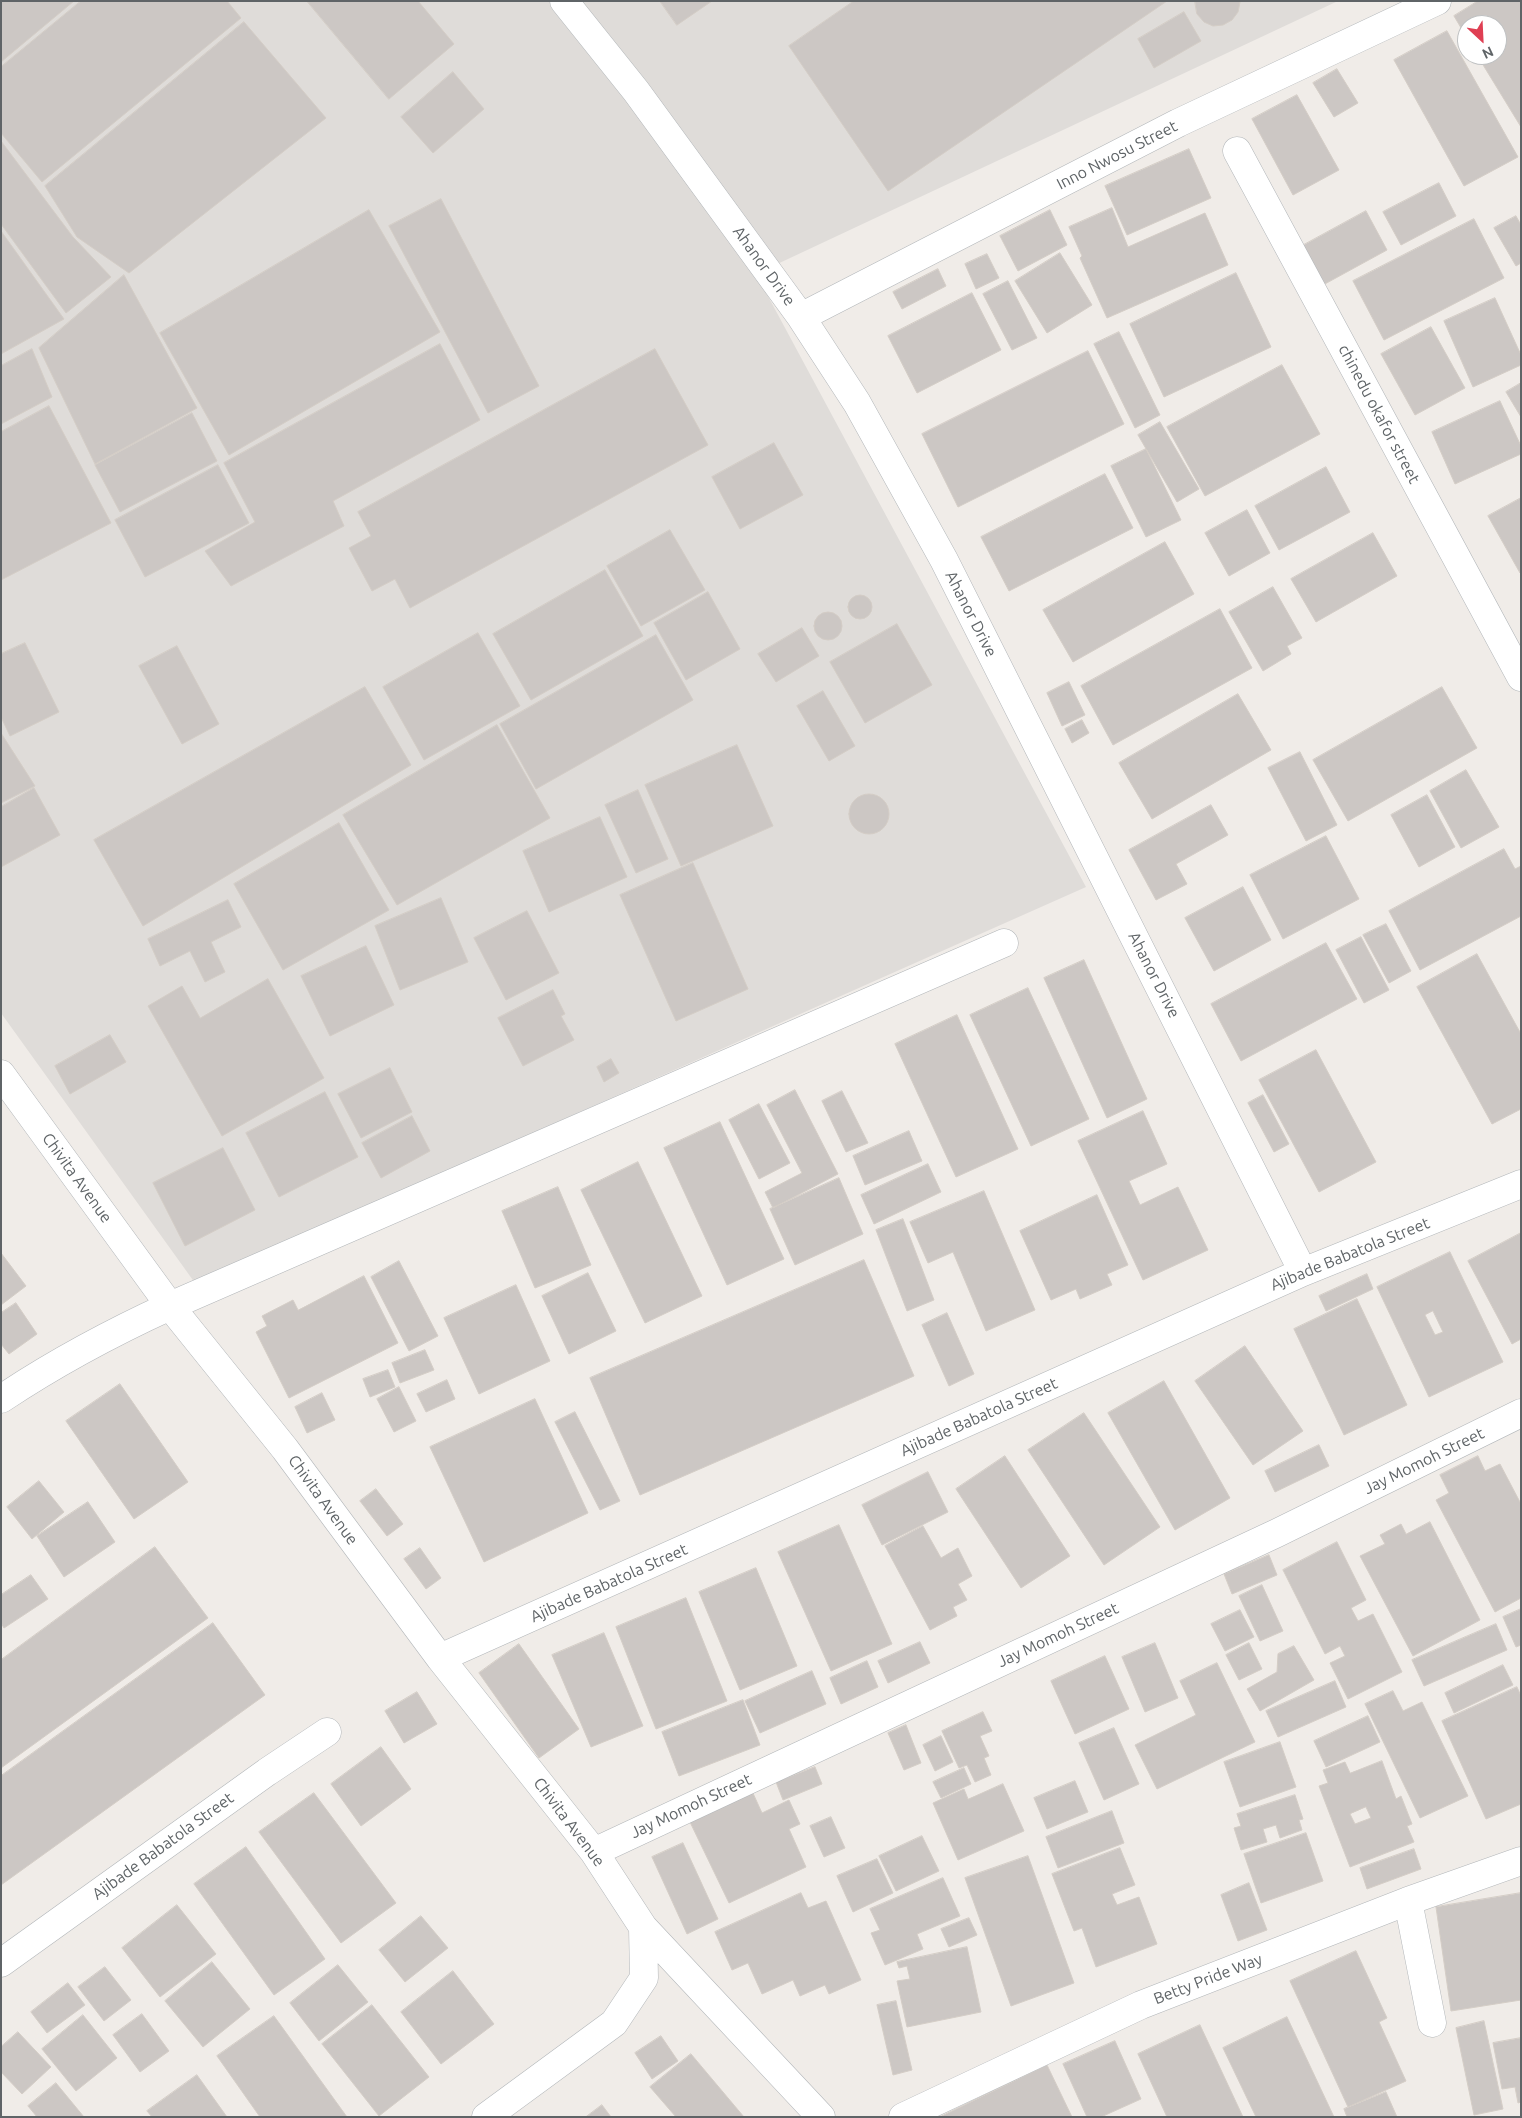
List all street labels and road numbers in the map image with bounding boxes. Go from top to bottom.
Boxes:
street label: Inno Nwosu Street [1053,116,1181,194]
street label: Ahanor Drive [729,222,799,310]
street label: chinedu okafor street [1334,341,1424,487]
street label: Ahanor Drive [941,568,1001,660]
street label: Ahanor Drive [1124,929,1184,1021]
street label: Chivita Avenue [38,1129,116,1227]
street label: Ajibade Babatola Street [1268,1213,1432,1295]
street label: Ajibade Babatola Street [897,1374,1061,1460]
street label: Jay Momoh Street [1361,1424,1487,1498]
street label: Chivita Avenue [284,1451,362,1549]
street label: Ajibade Babatola Street [527,1540,691,1626]
street label: Jay Momoh Street [994,1599,1122,1671]
street label: Jay Momoh Street [627,1770,755,1842]
street label: Chivita Avenue [529,1774,609,1870]
street label: Ajibade Babatola Street [89,1788,237,1904]
street label: Betty Pride Way [1151,1949,1265,2009]

